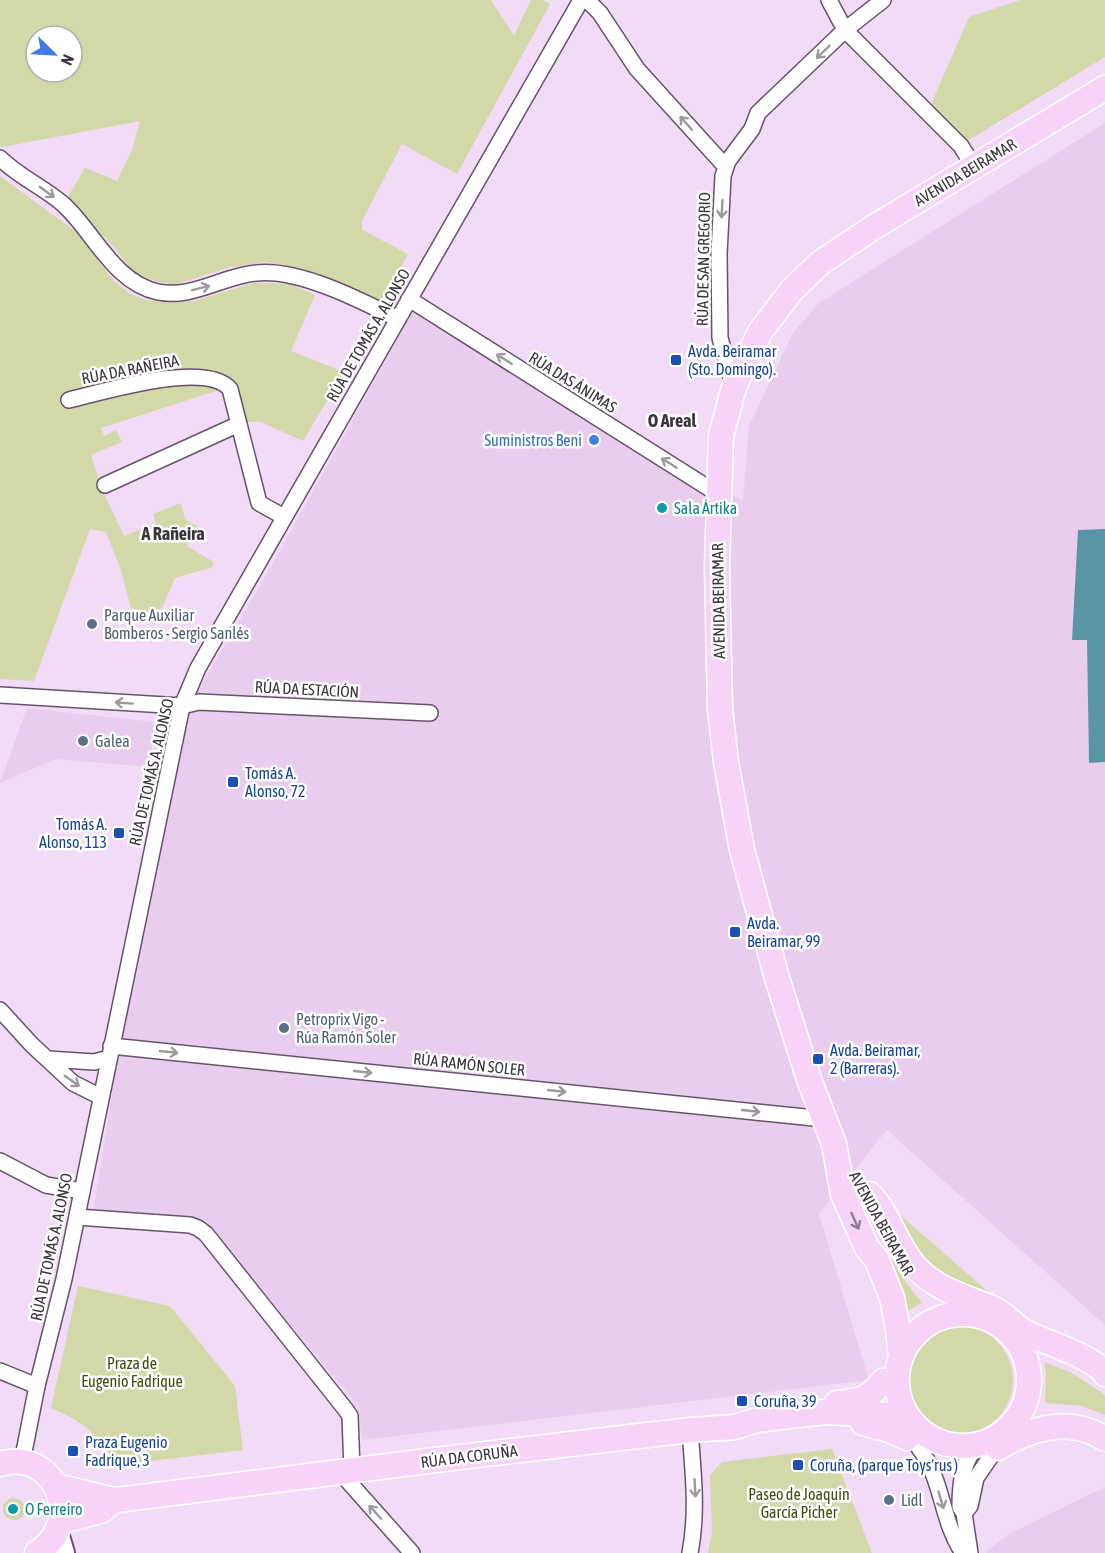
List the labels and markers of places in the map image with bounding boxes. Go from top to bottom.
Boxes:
place label: Avda. Beiramar (Sto. Domingo). [688,342,777,379]
marker: Avda. Beiramar (Sto. Domingo). [669,353,683,367]
place label: Suministros Beni [484,431,582,449]
marker: Suministros Beni [587,433,601,447]
place label: Sala Ártika [674,499,737,517]
marker: Sala Ártika [655,501,669,515]
place label: Parque Auxiliar Bomberos - Sergio Sanlés [104,606,250,643]
marker: Parque Auxiliar Bomberos - Sergio Sanlés [85,617,99,631]
place label: Galea [95,732,130,750]
marker: Galea [76,734,90,748]
place label: Tomás A. Alonso, 72 [245,764,305,800]
marker: Tomás A. Alonso, 72 [226,775,240,789]
place label: Tomás A. Alonso, 113 [39,815,107,851]
marker: Tomás A. Alonso, 113 [112,826,126,840]
place label: Avda. Beiramar, 99 [747,914,820,950]
marker: Avda. Beiramar, 99 [728,925,742,939]
place label: Petroprix Vigo - Rúa Ramón Soler [296,1010,396,1046]
marker: Petroprix Vigo - Rúa Ramón Soler [277,1021,291,1035]
place label: Avda. Beiramar, 2 (Barreras). [830,1041,921,1078]
marker: Avda. Beiramar, 2 (Barreras). [811,1052,825,1066]
place label: Coruña, 39 [754,1392,816,1410]
marker: Coruña, 39 [735,1394,749,1408]
place label: Praza Eugenio Fadrique, 3 [85,1433,167,1470]
marker: Praza Eugenio Fadrique, 3 [66,1444,80,1458]
place label: Coruña, (parque Toys'rus ) [810,1456,958,1475]
marker: Coruña, (parque Toys'rus ) [791,1458,805,1472]
place label: Lidl [901,1491,923,1509]
marker: Lidl [882,1493,896,1507]
place label: O Ferreiro [25,1500,83,1518]
marker: O Ferreiro [6,1502,20,1516]

